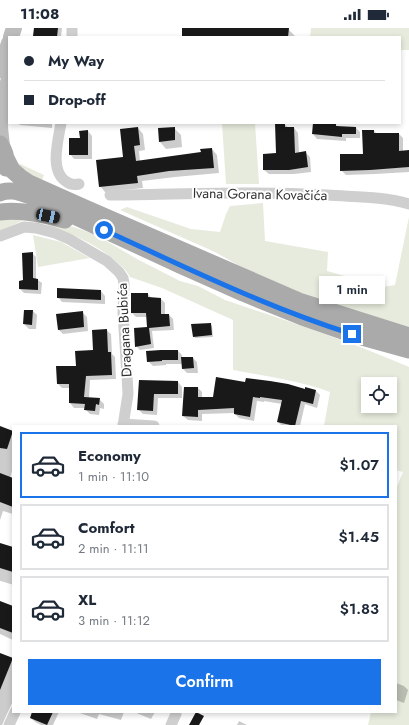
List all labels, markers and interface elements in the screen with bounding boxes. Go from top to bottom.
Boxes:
text: 11:08 [20,3,59,25]
text: My Way [48,50,104,72]
text: Drop-off [48,89,106,111]
street label: Ivana Gorana Kovačića [193,183,327,205]
car [35,208,61,224]
route start [95,221,113,239]
callout: 1 min [319,276,385,304]
text: 1 min [336,280,368,299]
street label: Dragana Bubića [112,282,136,378]
route end [343,325,361,343]
map controls [361,377,397,413]
button: locate [361,377,397,413]
text: Economy [78,445,141,467]
icon: car [30,447,66,483]
text: $1.07 [339,454,379,476]
text: 1 min · 11:10 [78,467,149,486]
text: Comfort [78,517,135,539]
icon: car [30,519,66,555]
text: $1.45 [339,526,379,548]
text: 2 min · 11:11 [78,539,149,558]
text: XL [78,589,96,611]
icon: car [30,591,66,627]
text: $1.83 [340,598,379,620]
text: 3 min · 11:12 [78,611,150,630]
button: Confirm [28,659,381,705]

